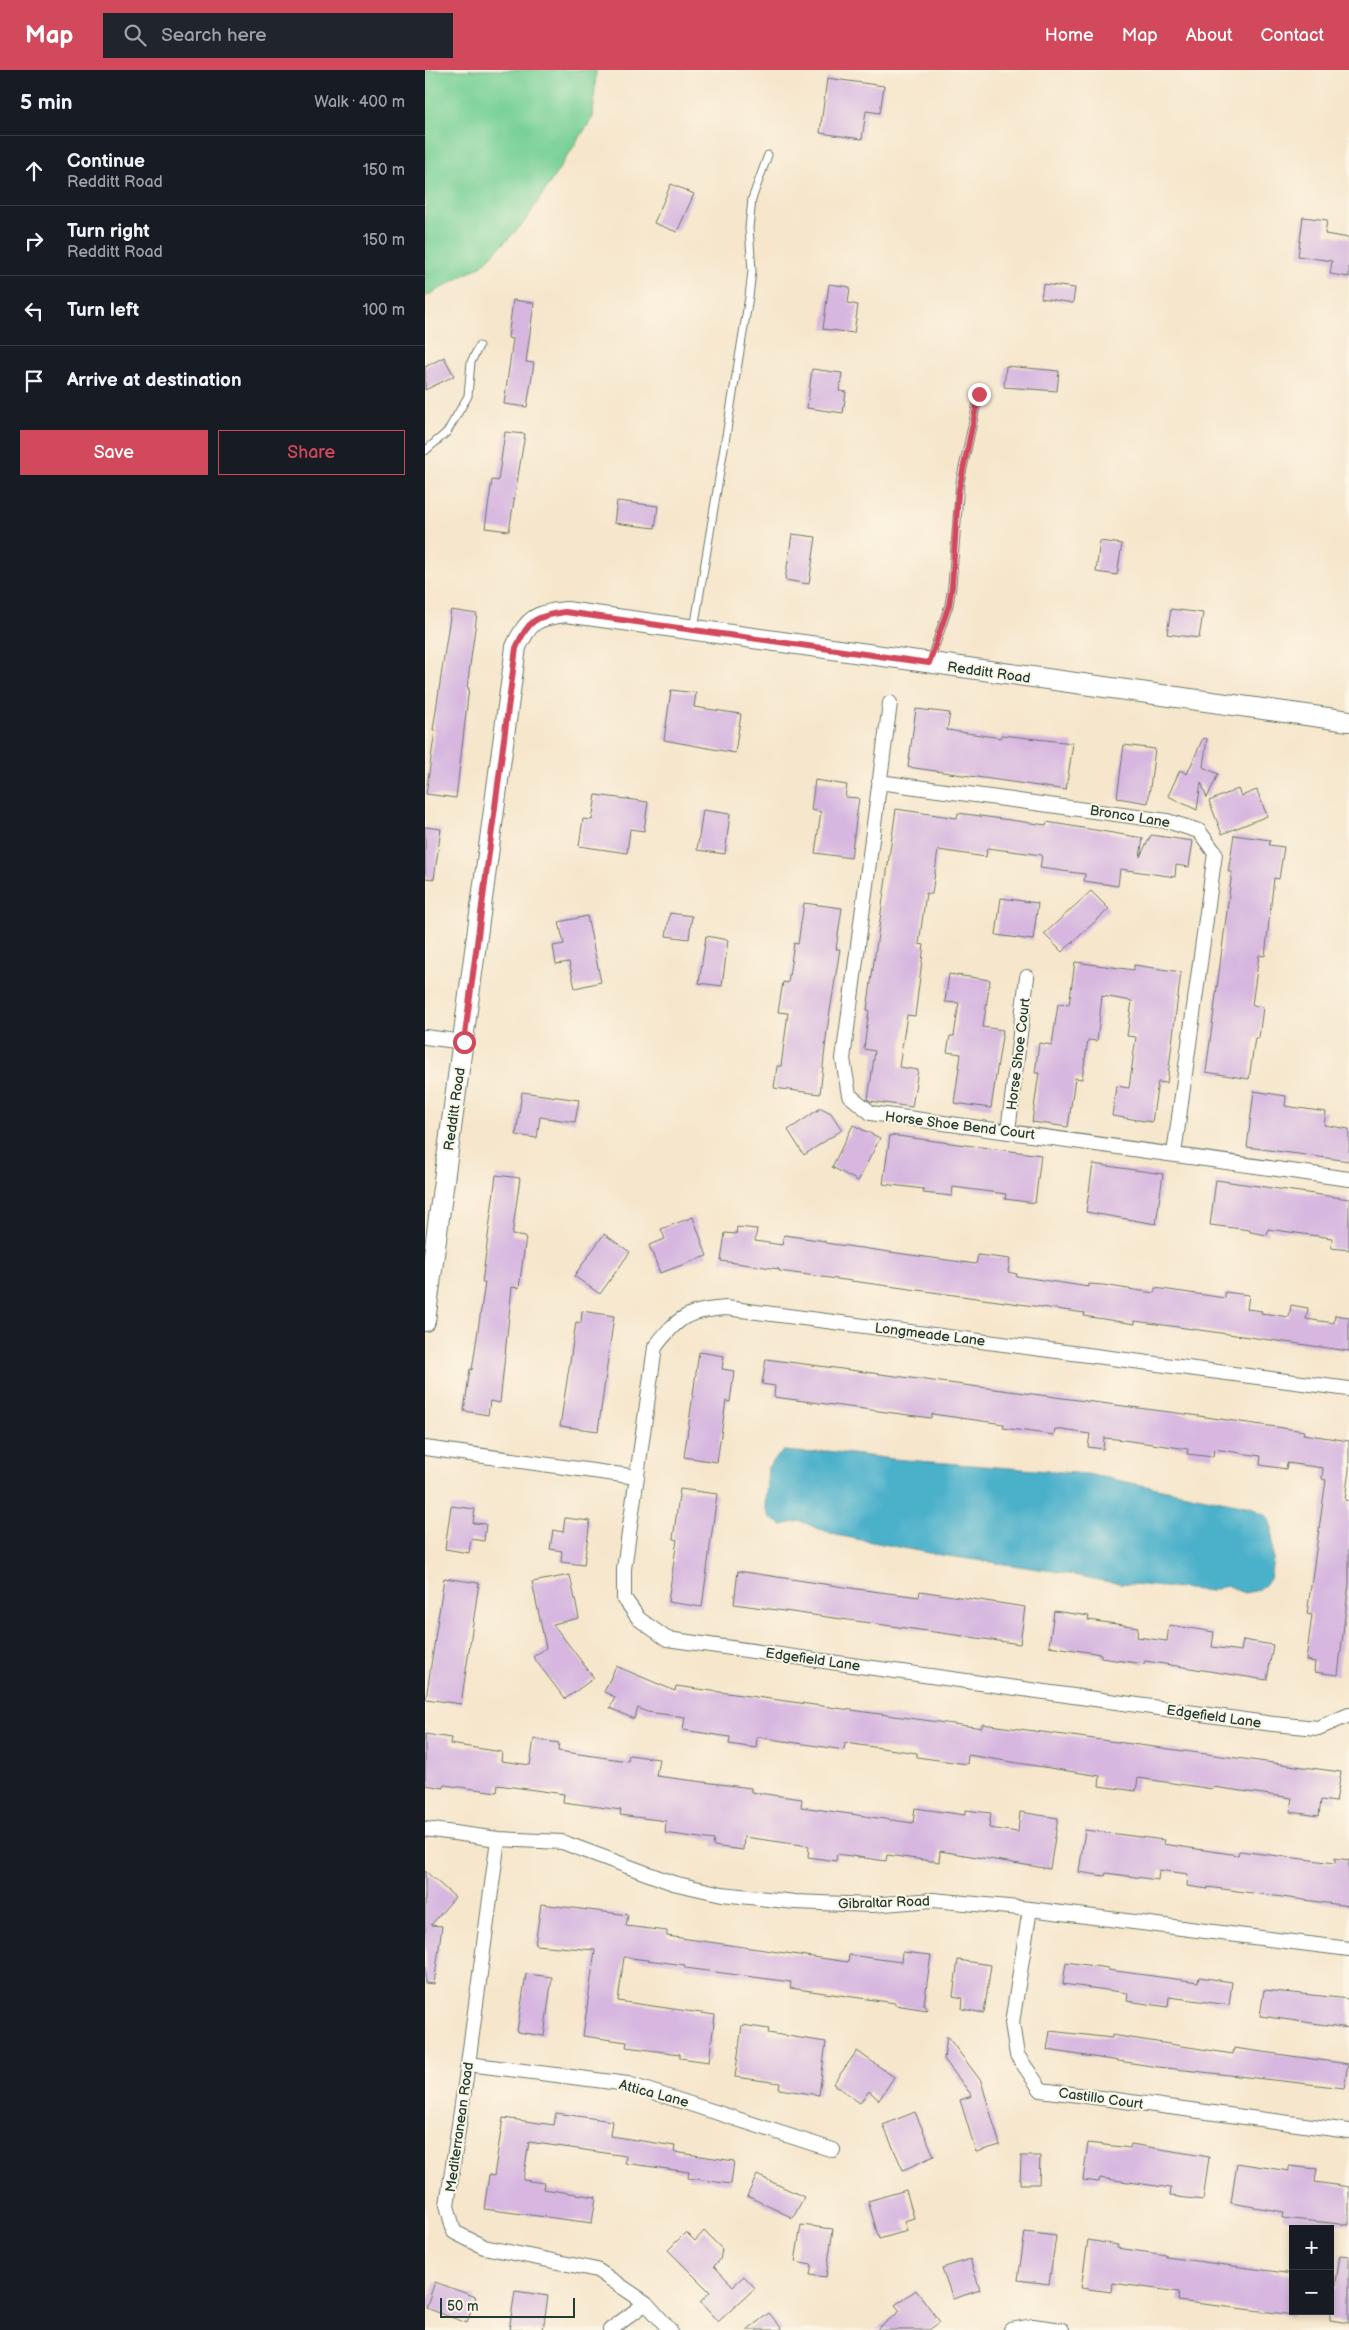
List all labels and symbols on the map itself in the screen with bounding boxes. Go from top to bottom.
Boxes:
route end [968,383,991,406]
street label: Redditt Road [946,658,1032,687]
street label: Bronco Lane [1089,802,1171,831]
street label: Horse Shoe Court [1003,996,1034,1111]
route start [453,1031,476,1054]
street label: Redditt Road [440,1066,469,1152]
street label: Horse Shoe Bend Court [884,1108,1037,1143]
street label: Longmeade Lane [874,1319,986,1350]
street label: Edgefield Lane [765,1644,861,1675]
street label: Edgefield Lane [1166,1701,1262,1732]
street label: Gibraltar Road [838,1892,930,1913]
street label: Mediterranean Road [442,2061,477,2193]
street label: Attica Lane [617,2076,691,2111]
street label: Castillo Court [1057,2084,1145,2113]
scale bar [440,2295,575,2318]

